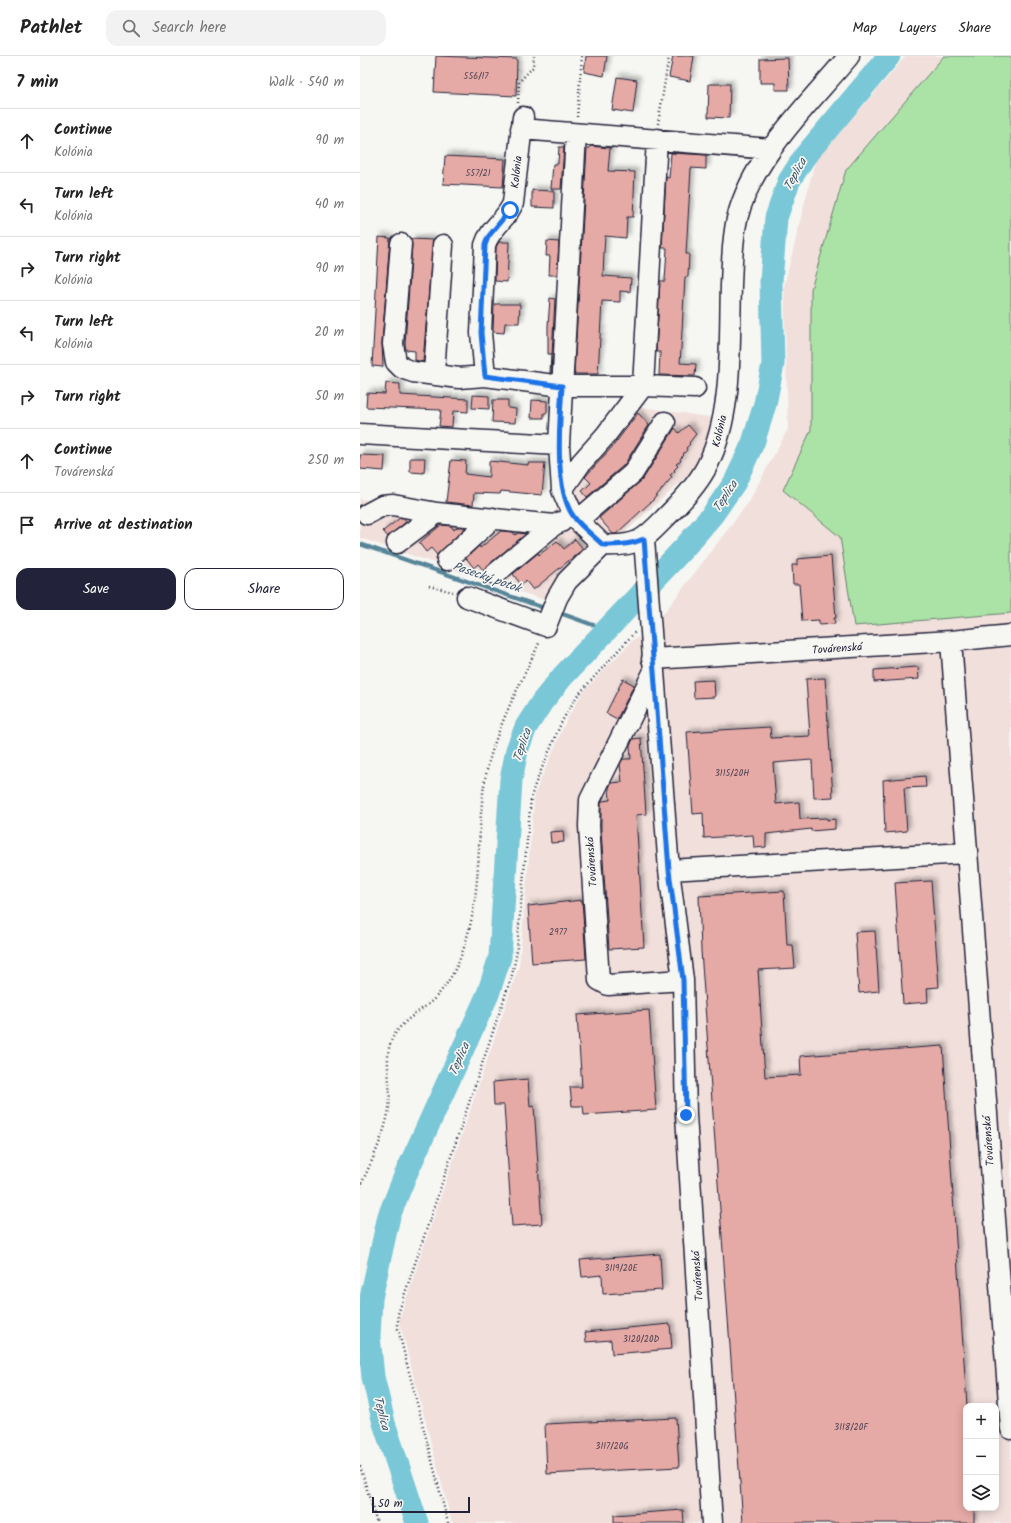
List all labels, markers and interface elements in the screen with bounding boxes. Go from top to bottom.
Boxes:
search box [106,10,386,46]
text: Pathlet [20,13,82,43]
text: Search here [152,16,226,40]
icon: search [120,17,142,39]
text: Map [853,17,877,39]
text: Layers [899,17,937,39]
text: Share [959,17,991,39]
text: 7 min [16,69,58,96]
house number: 556/17 [464,69,489,84]
text: Walk · 540 m [269,72,344,93]
text: Continue [54,118,112,142]
icon: ahead [16,130,38,152]
text: 90 m [316,130,344,151]
text: Kolónia [54,142,93,163]
water label: Teplica [779,153,813,194]
street label: Kolónia [506,155,528,189]
house number: 557/21 [465,166,491,181]
text: Turn left [54,182,114,206]
icon: left [16,194,38,216]
text: 40 m [315,194,344,215]
route start [501,201,519,219]
text: Kolónia [54,206,93,227]
text: Turn right [54,246,121,270]
icon: right [16,258,38,280]
text: 90 m [316,258,344,279]
text: Kolónia [54,270,93,291]
text: Turn left [54,310,114,334]
icon: left [16,322,38,344]
text: 20 m [314,322,344,343]
text: Kolónia [54,334,93,355]
text: Turn right [54,385,121,409]
icon: right [16,386,38,408]
text: 50 m [315,386,344,407]
street label: Kolónia [707,413,733,449]
text: Continue [54,438,112,462]
icon: ahead [16,450,38,472]
text: 250 m [307,450,344,471]
text: Továrenská [54,462,113,483]
water label: Teplica [708,476,743,516]
text: Arrive at destination [54,513,193,537]
icon: arrive [16,514,38,536]
water label: Pasecký potok [450,557,526,599]
button: Save [16,568,176,610]
button: Share [184,568,344,610]
street label: Továrenská [811,638,865,660]
water label: Teplica [508,725,537,764]
house number: 3115/20H [715,766,749,781]
street label: Továrenská [581,834,603,888]
house number: 2977 [549,925,568,940]
water label: Teplica [444,1038,476,1079]
route end [677,1106,695,1124]
street label: Továrenská [978,1113,1000,1167]
street label: Továrenská [687,1248,709,1302]
house number: 3119/20E [604,1261,638,1276]
house number: 3120/20D [623,1332,659,1347]
water label: Teplica [368,1394,395,1433]
map controls [963,1403,999,1511]
button: + [963,1403,999,1439]
house number: 3118/20F [834,1420,869,1435]
house number: 3117/20G [595,1439,629,1454]
button: − [963,1439,999,1475]
button: layers [963,1475,999,1511]
scale bar [372,1495,470,1514]
text: 50 m [378,1495,403,1513]

